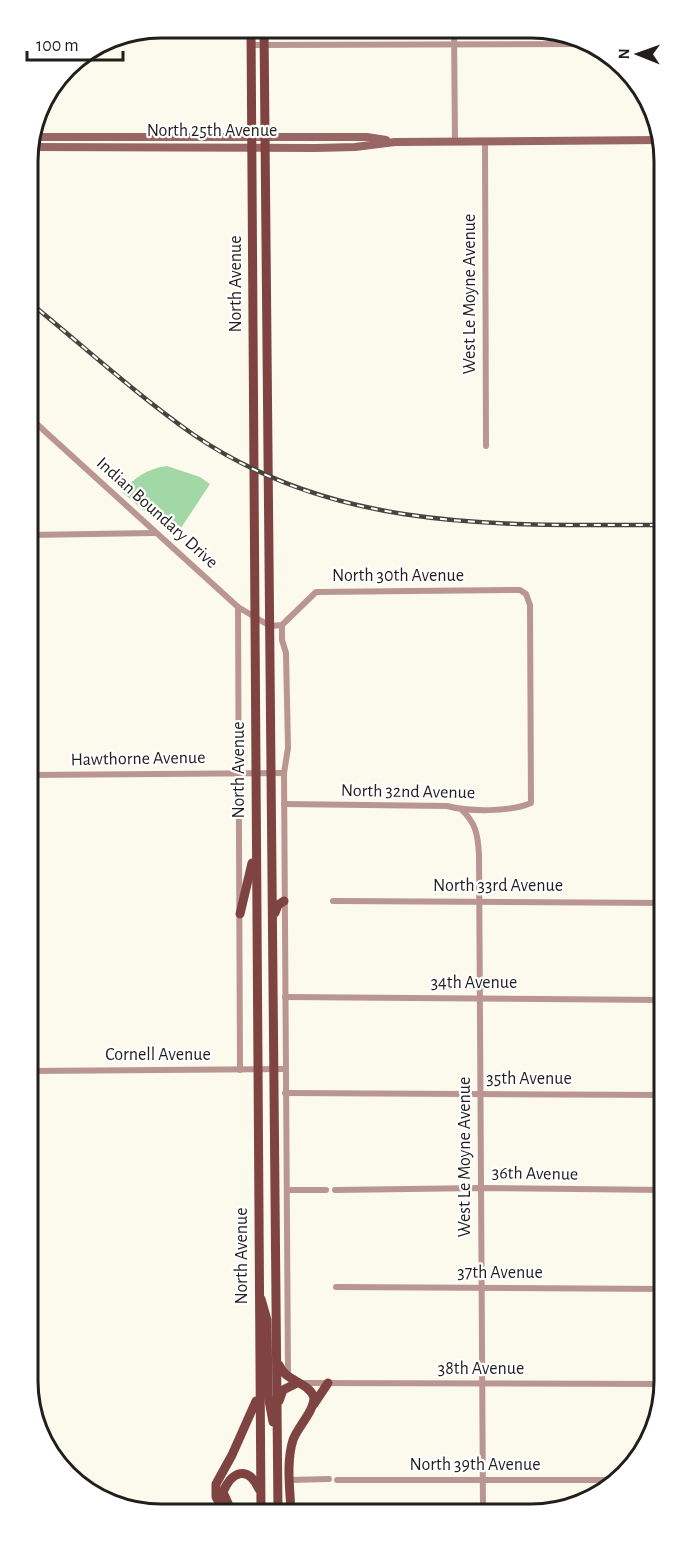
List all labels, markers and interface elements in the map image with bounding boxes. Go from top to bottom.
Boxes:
scale bar [27,24,123,62]
north arrow [608,24,668,84]
text: 100 m [36,37,79,55]
text: N [616,48,632,59]
street label: North 25th Avenue [147,122,277,140]
street label: West Le Moyne Avenue [461,214,479,374]
street label: North Avenue [227,236,245,332]
street label: Indian Boundary Drive [93,454,221,572]
street label: North 30th Avenue [332,567,464,585]
street label: North Avenue [230,722,248,818]
street label: Hawthorne Avenue [70,749,206,769]
street label: North 32nd Avenue [341,782,475,802]
street label: North 33rd Avenue [433,877,563,895]
street label: 34th Avenue [431,974,517,992]
street label: Cornell Avenue [105,1046,211,1064]
street label: 35th Avenue [486,1070,572,1088]
street label: West Le Moyne Avenue [456,1077,474,1237]
street label: 36th Avenue [492,1164,578,1184]
street label: North Avenue [233,1208,251,1304]
street label: 37th Avenue [457,1264,543,1282]
street label: 38th Avenue [438,1360,524,1378]
street label: North 39th Avenue [410,1456,540,1474]

